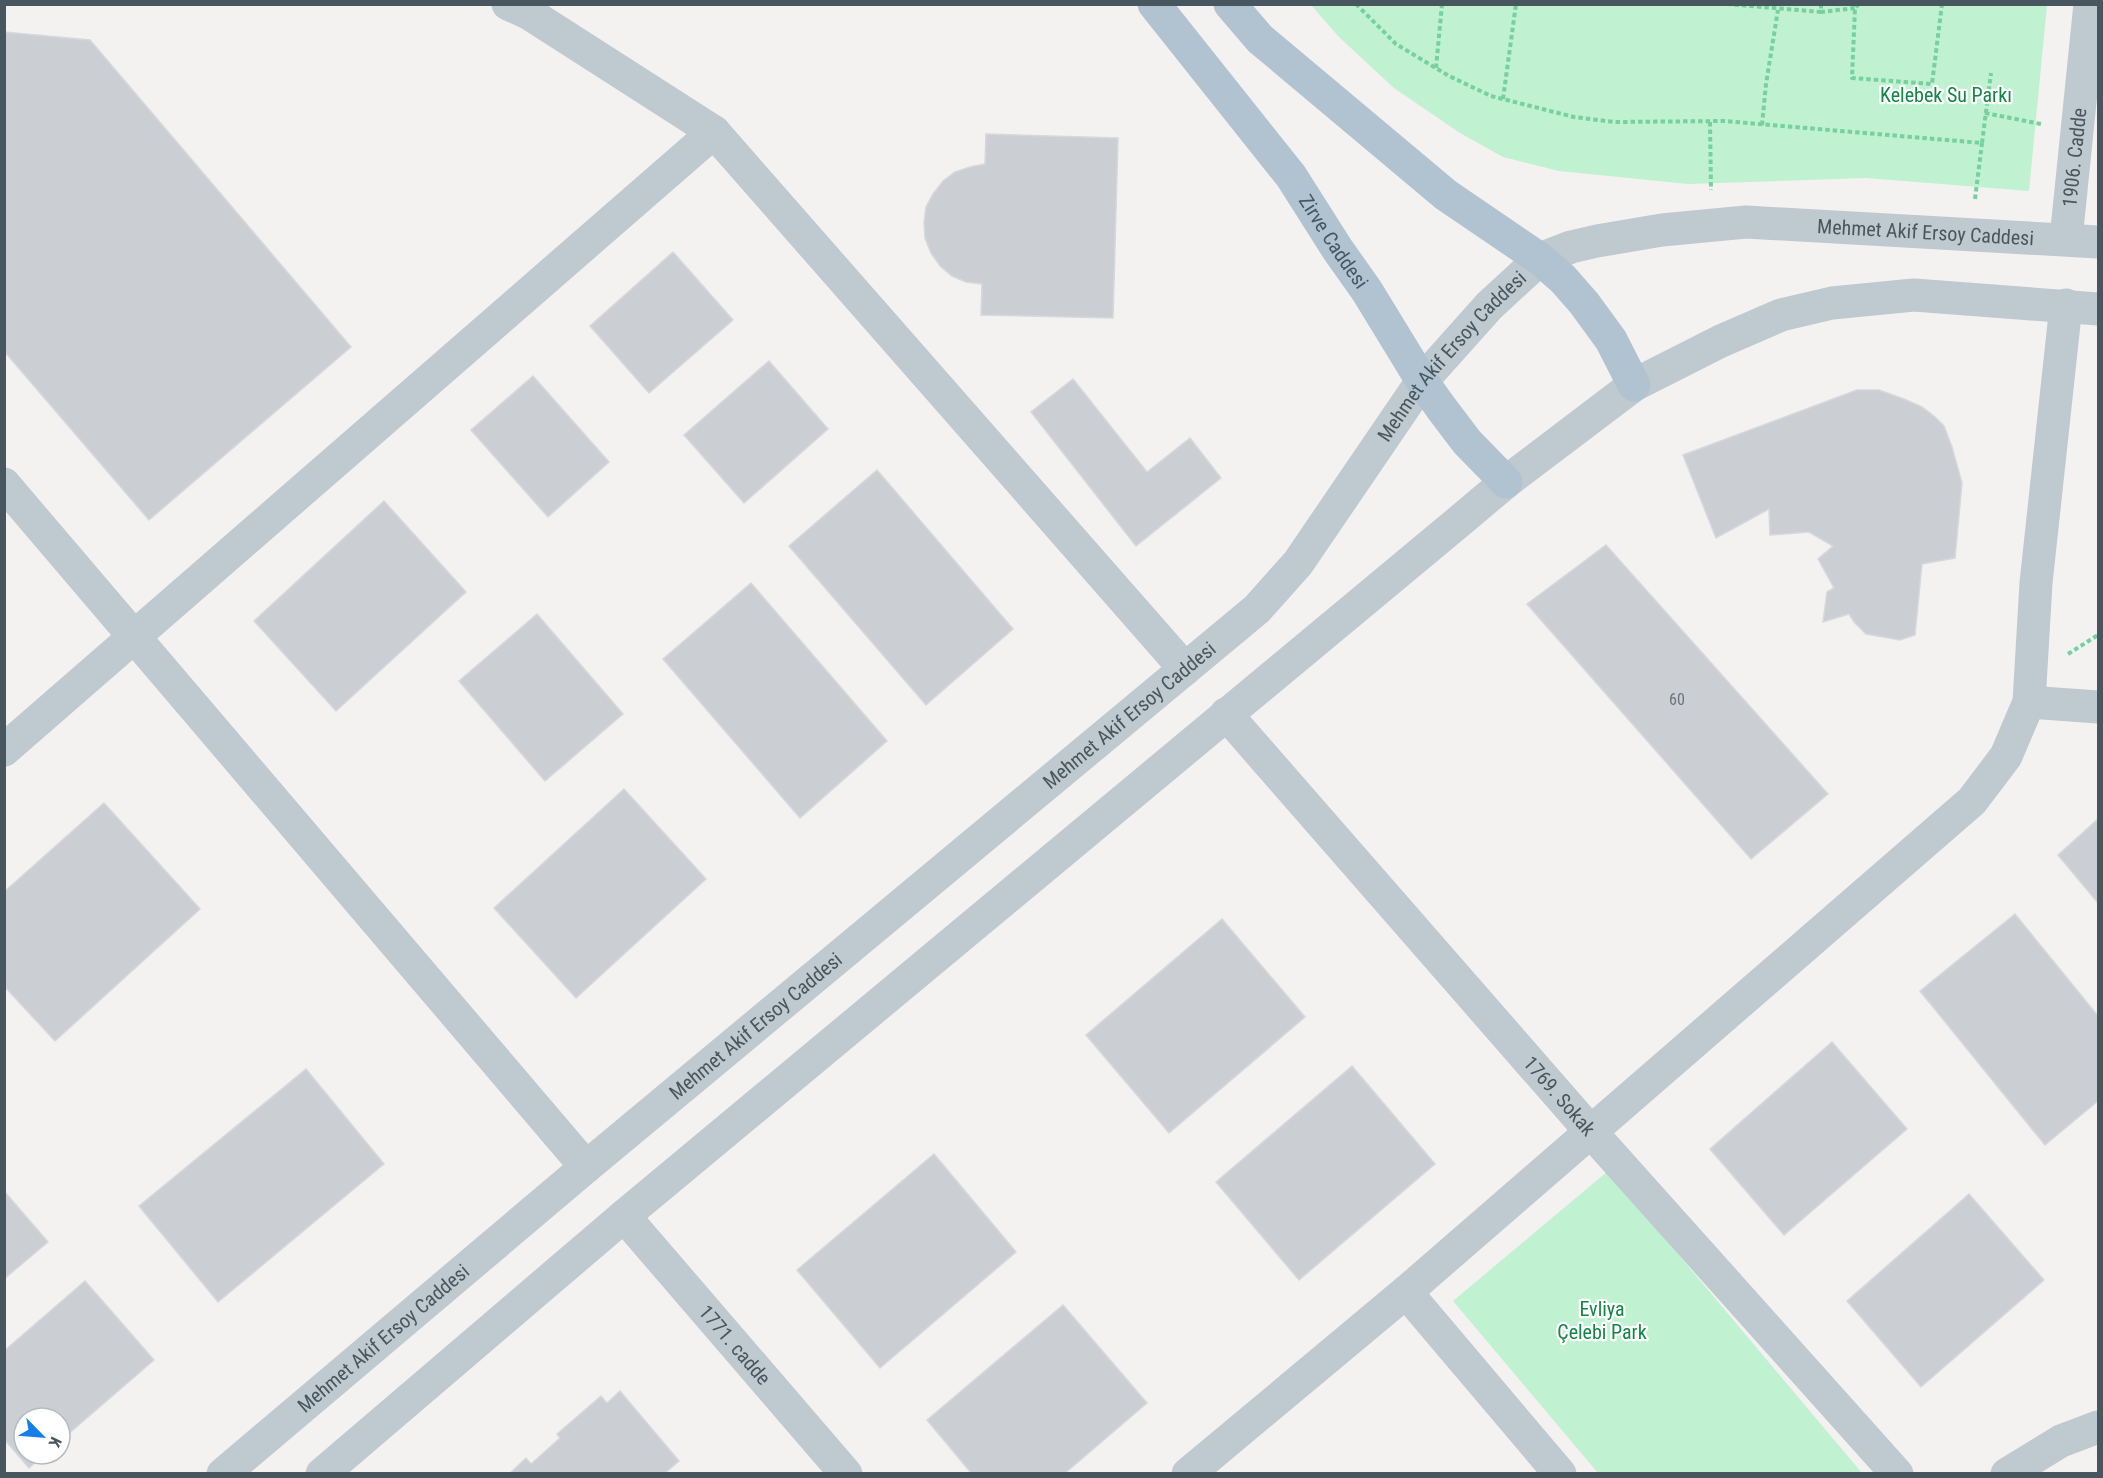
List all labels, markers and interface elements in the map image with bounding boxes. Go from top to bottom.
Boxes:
park label: Kelebek Su Parkı [1880,83,2012,107]
street label: 1906. Cadde [2057,107,2091,208]
street label: Zirve Caddesi [1294,190,1373,293]
street label: Mehmet Akif Ersoy Caddesi [1817,214,2035,250]
street label: Mehmet Akif Ersoy Caddesi [1372,266,1531,446]
street label: Mehmet Akif Ersoy Caddesi [1038,637,1220,794]
house number: 60 [1669,690,1685,709]
street label: Mehmet Akif Ersoy Caddesi [664,947,847,1105]
street label: 1769. Sokak [1518,1051,1601,1140]
street label: Mehmet Akif Ersoy Caddesi [293,1259,474,1418]
park label: Evliya Çelebi Park [1557,1297,1647,1344]
street label: 1771. cadde [694,1300,776,1390]
north arrow [12,1406,72,1466]
text: K [45,1434,66,1450]

